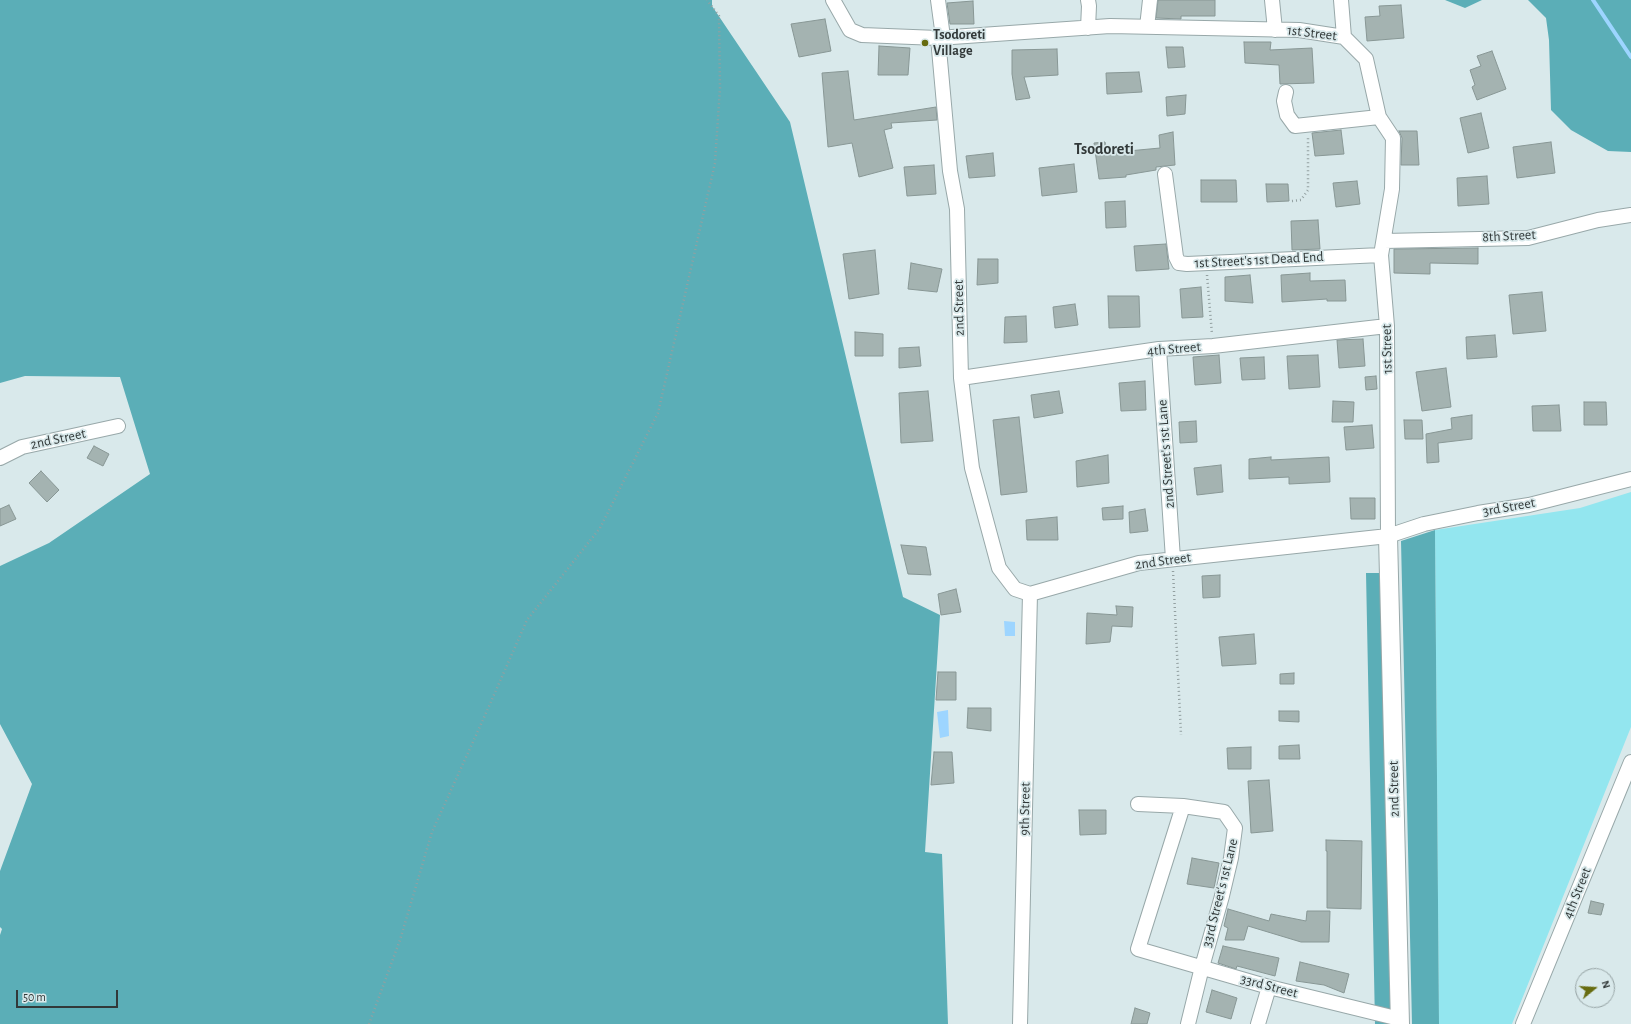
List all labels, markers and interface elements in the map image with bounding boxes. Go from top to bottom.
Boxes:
street label: 1st Street [1286,22,1338,44]
place label: Tsodoreti Village [933,27,986,60]
marker: Tsodoreti Village [920,38,930,48]
district label: Tsodoreti [1074,139,1134,159]
street label: 8th Street [1482,226,1536,246]
street label: 1st Street's 1st Dead End [1194,248,1324,272]
street label: 2nd Street [950,280,968,336]
street label: 1st Street [1378,324,1396,374]
street label: 4th Street [1146,338,1202,360]
street label: 2nd Street's 1st Lane [1154,399,1178,509]
street label: 2nd Street [29,425,87,453]
street label: 3rd Street [1482,494,1536,520]
street label: 2nd Street [1134,549,1192,573]
street label: 2nd Street [1385,761,1403,817]
street label: 9th Street [1016,782,1034,836]
street label: 33rd Street's 1st Lane [1198,837,1242,949]
street label: 4th Street [1559,865,1595,921]
north arrow [1575,968,1615,1008]
street label: 33rd Street [1239,970,1299,1002]
text: N [1600,979,1612,990]
scale bar [18,982,120,1008]
text: 50 m [23,991,46,1003]

